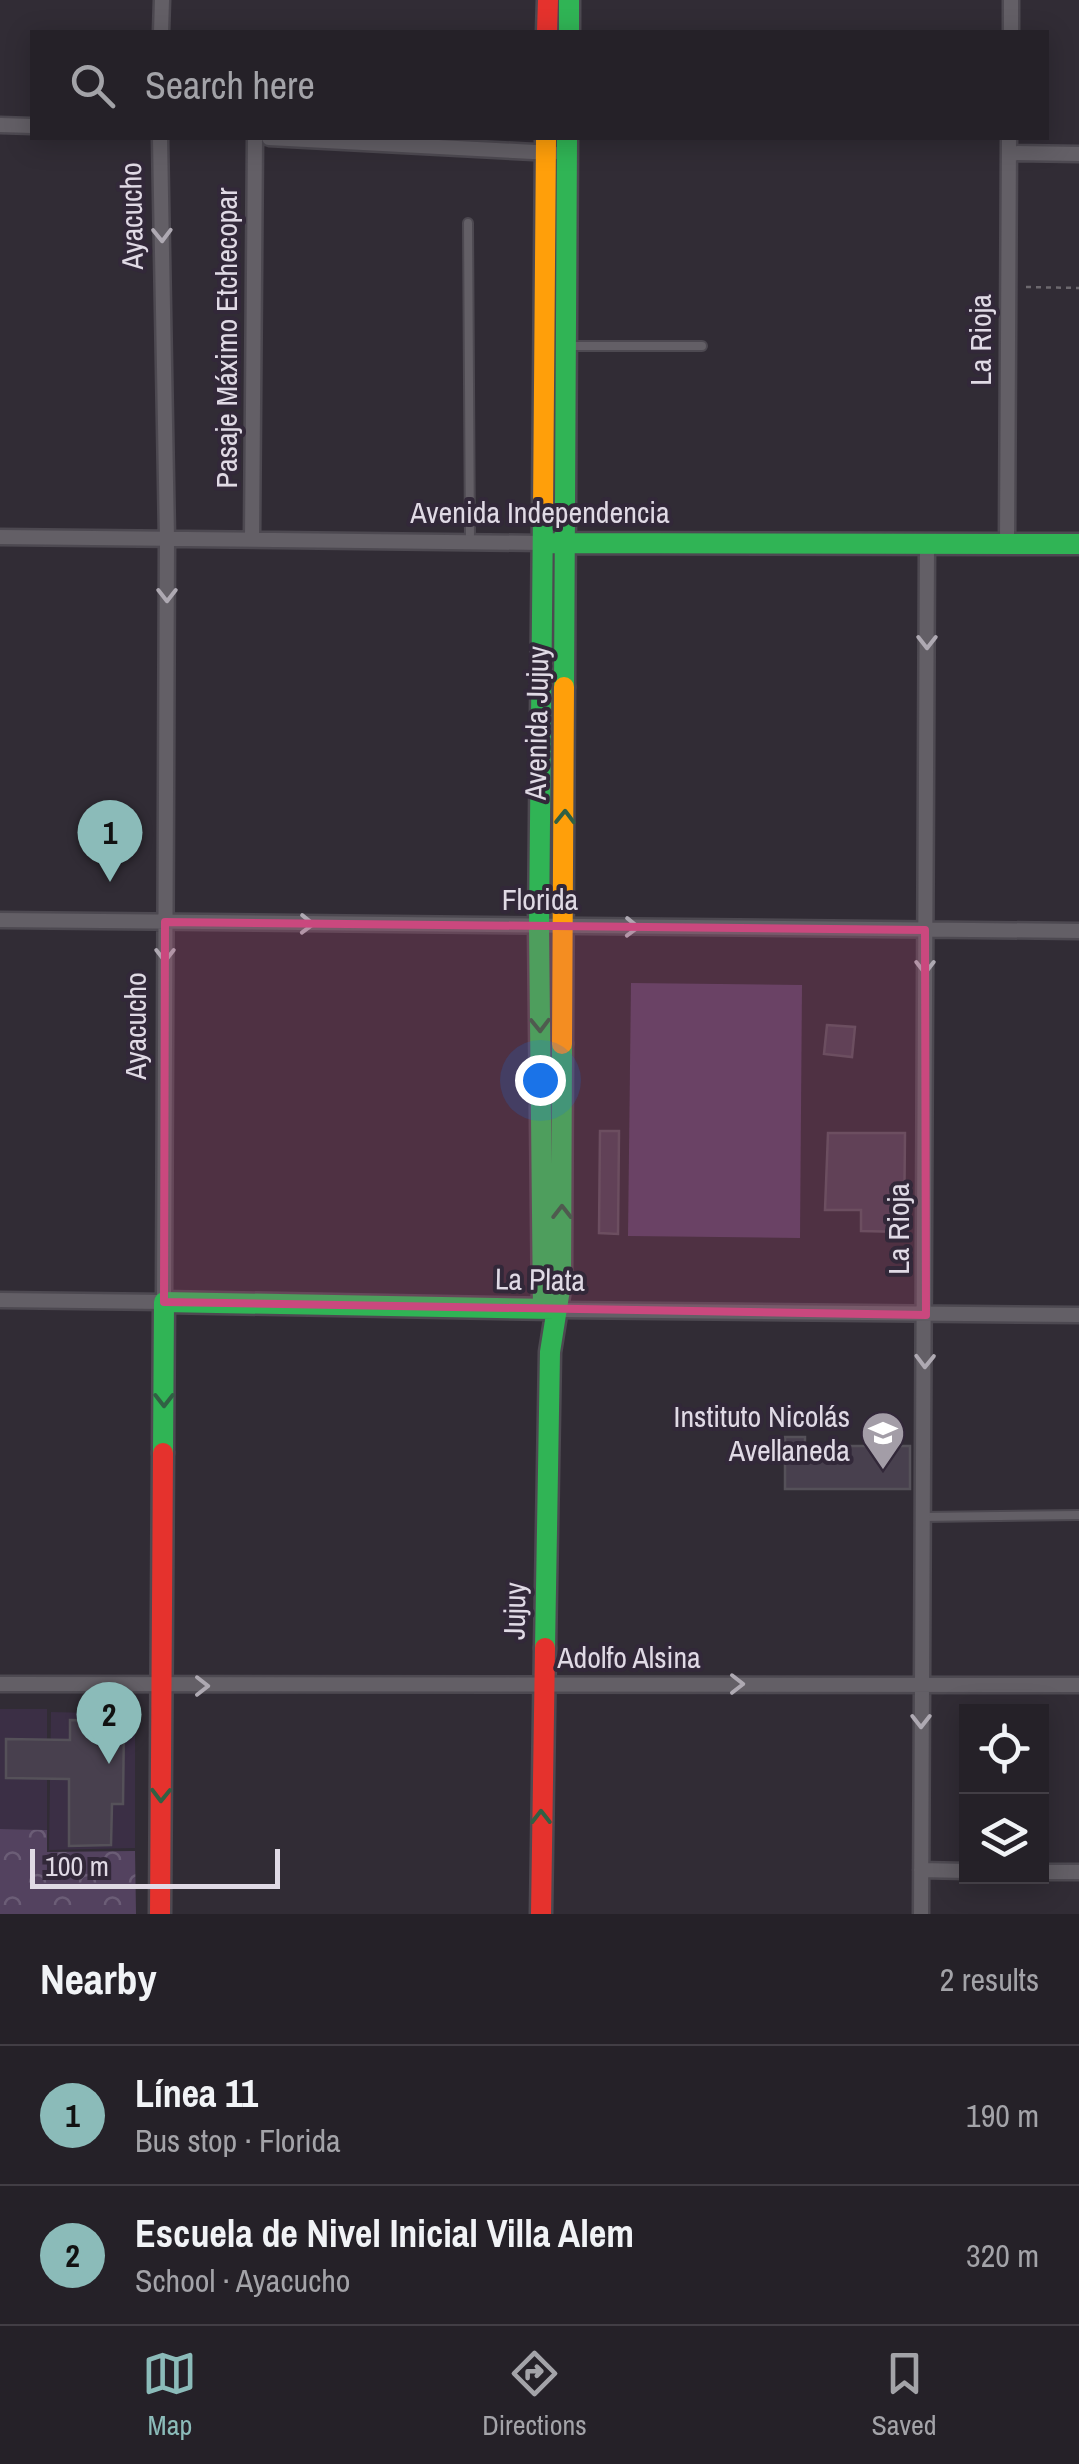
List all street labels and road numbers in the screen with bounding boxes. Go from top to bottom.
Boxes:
street label: Ayacucho [110,162,152,271]
street label: Pasaje Máximo Etchecopar [206,187,246,488]
street label: La Rioja [960,294,1000,386]
street label: Avenida Independencia [409,492,670,532]
street label: Avenida Jujuy [515,645,557,801]
street label: Florida [502,879,579,919]
street label: Ayacucho [115,972,155,1081]
street label: La Rioja [878,1183,918,1275]
street label: La Plata [495,1258,586,1300]
street label: Jujuy [494,1581,535,1640]
street label: Adolfo Alsina [556,1637,701,1677]

